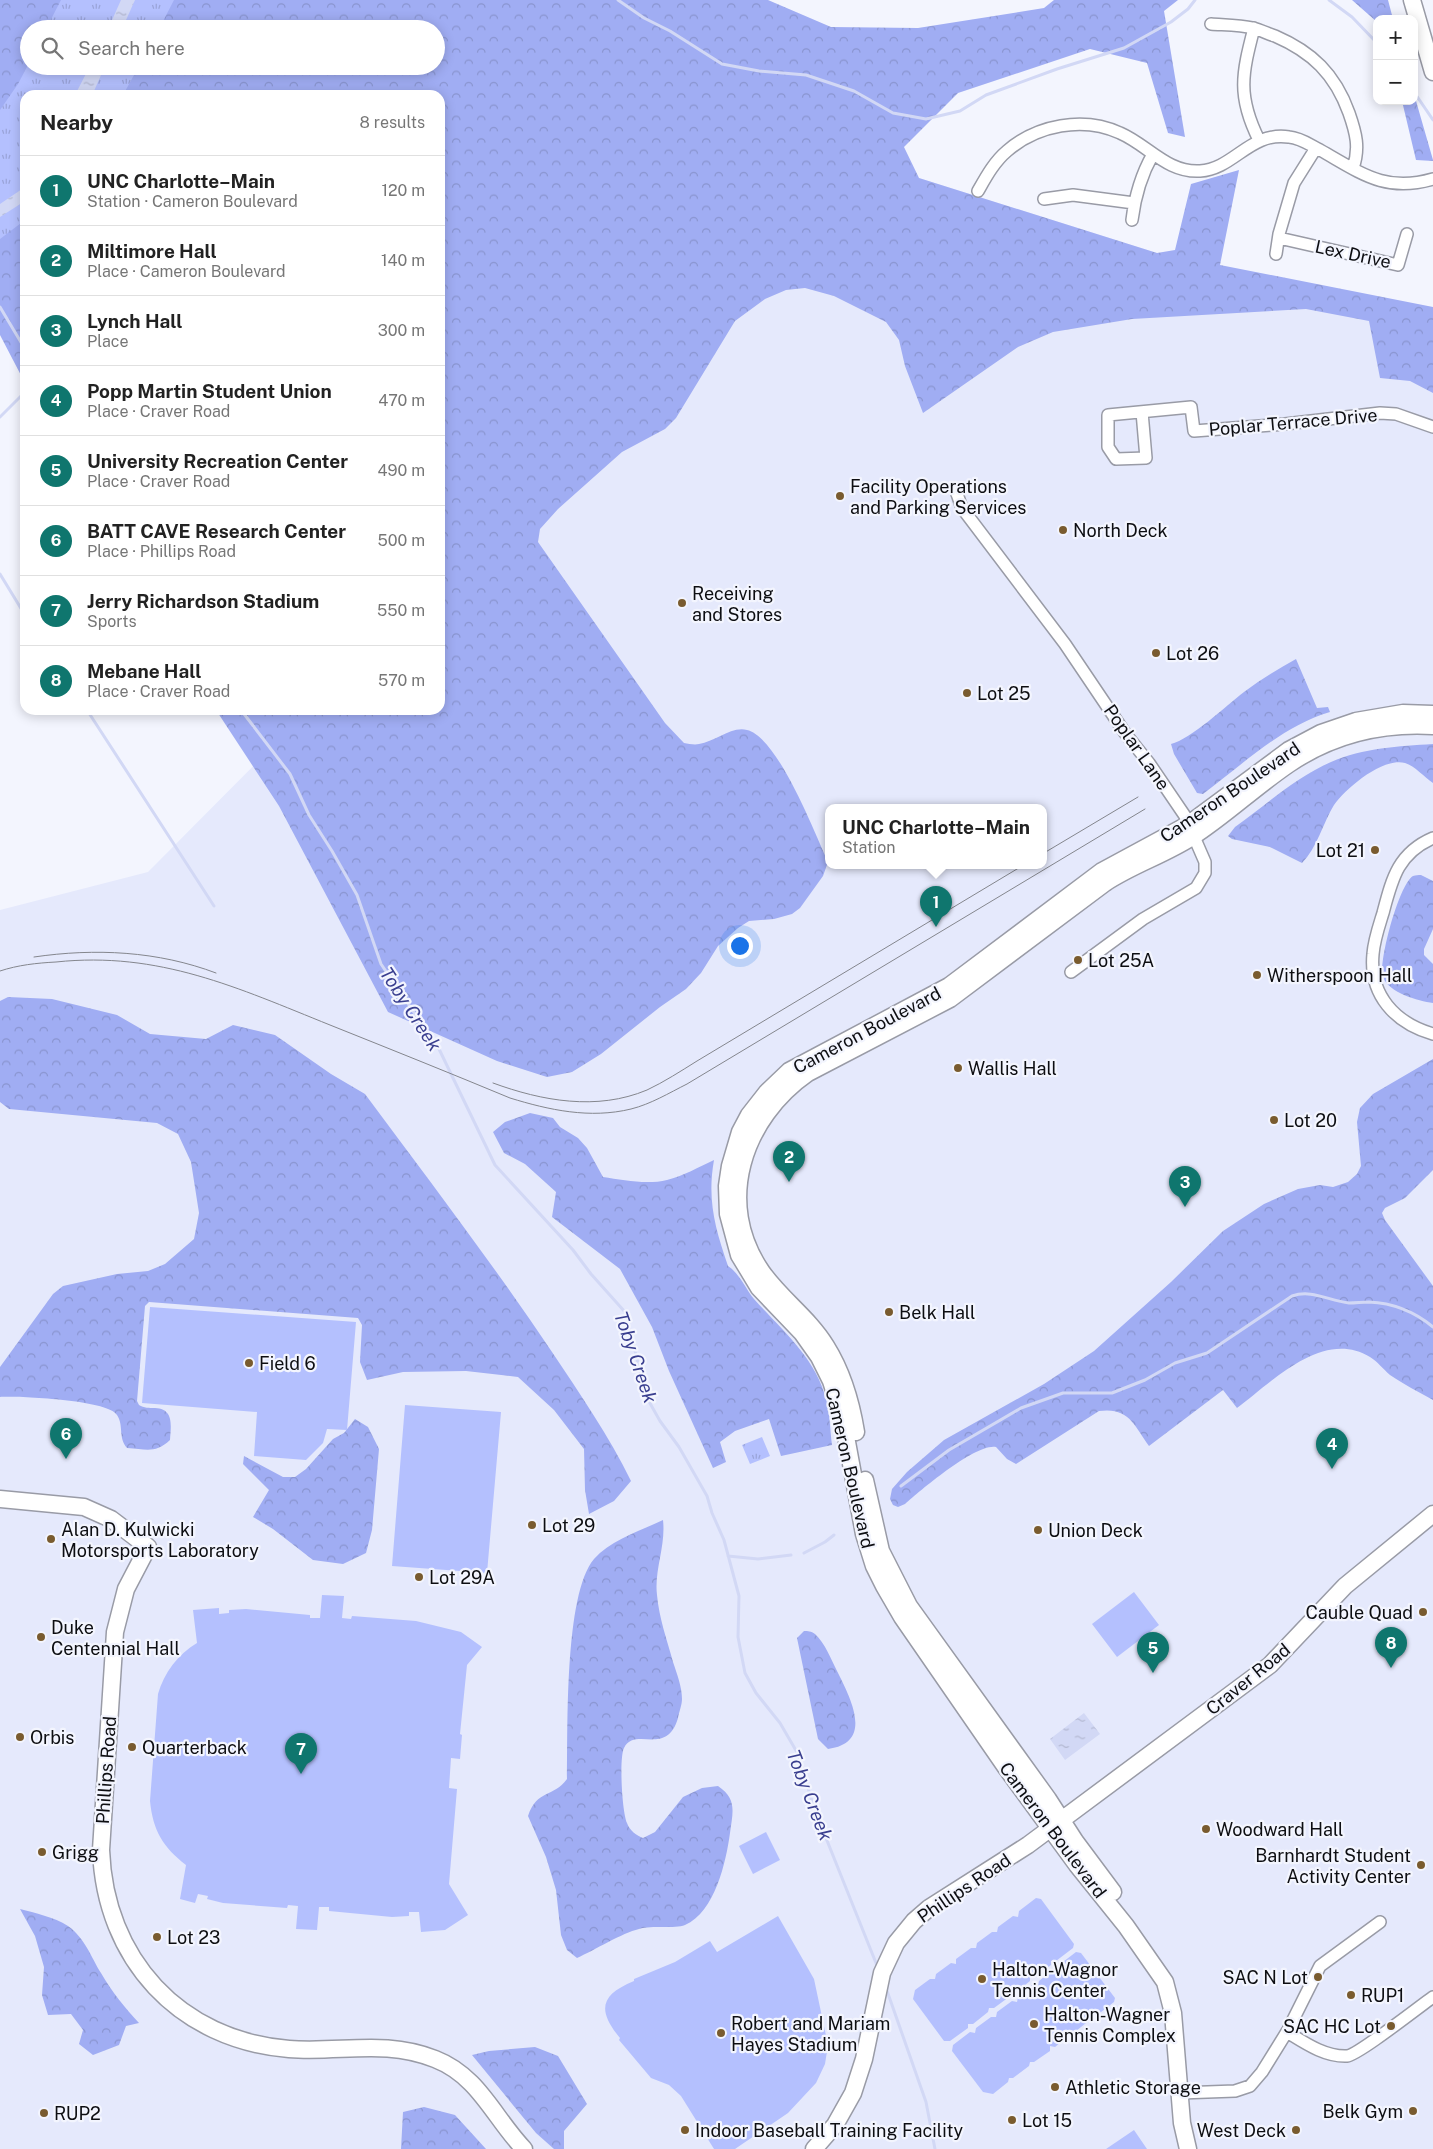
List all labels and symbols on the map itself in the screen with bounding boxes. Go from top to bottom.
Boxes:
street label: Lex Drive [1313,236,1393,272]
street label: Poplar Terrace Drive [1208,404,1378,440]
place label: Facility Operations and Parking Services [850,476,1026,518]
marker: Facility Operations and Parking Services [834,490,846,502]
place label: North Deck [1073,520,1168,541]
marker: North Deck [1057,524,1069,536]
place label: Receiving and Stores [692,583,782,625]
marker: Receiving and Stores [676,597,688,609]
place label: Lot 26 [1166,643,1219,664]
marker: Lot 26 [1150,647,1162,659]
place label: Lot 25 [977,683,1030,704]
marker: Lot 25 [961,687,973,699]
street label: Poplar Lane [1100,700,1174,794]
street label: Cameron Boulevard [1156,737,1304,847]
place label: Lot 21 [1316,840,1365,861]
marker: Lot 21 [1369,844,1381,856]
pin: 1 [920,886,952,927]
your location [727,933,753,959]
place label: Lot 25A [1088,950,1154,971]
marker: Lot 25A [1072,954,1084,966]
water label: Toby Creek [376,963,447,1056]
place label: Witherspoon Hall [1267,965,1412,986]
marker: Witherspoon Hall [1251,969,1263,981]
street label: Cameron Boulevard [790,982,944,1078]
place label: Wallis Hall [968,1058,1057,1079]
marker: Wallis Hall [952,1062,964,1074]
place label: Lot 20 [1284,1110,1337,1131]
marker: Lot 20 [1268,1114,1280,1126]
pin: 2 [773,1141,805,1182]
pin: 3 [1169,1166,1201,1207]
place label: Belk Hall [899,1302,976,1323]
marker: Belk Hall [883,1306,895,1318]
water label: Toby Creek [610,1308,662,1406]
place label: Field 6 [259,1353,316,1374]
marker: Field 6 [243,1357,255,1369]
street label: Cameron Boulevard [821,1386,879,1550]
pin: 6 [50,1418,82,1459]
pin: 4 [1316,1428,1348,1469]
place label: Lot 29 [542,1515,595,1536]
place label: Alan D. Kulwicki Motorsports Laboratory [61,1519,259,1561]
marker: Lot 29 [526,1519,538,1531]
place label: Union Deck [1048,1520,1143,1541]
marker: Union Deck [1032,1524,1044,1536]
marker: Alan D. Kulwicki Motorsports Laboratory [45,1533,57,1545]
place label: Lot 29A [429,1567,495,1588]
marker: Lot 29A [413,1571,425,1583]
place label: Cauble Quad [1305,1602,1413,1623]
marker: Cauble Quad [1417,1606,1429,1618]
place label: Duke Centennial Hall [51,1617,180,1659]
pin: 8 [1375,1627,1407,1668]
marker: Duke Centennial Hall [35,1631,47,1643]
pin: 5 [1137,1632,1169,1673]
street label: Craver Road [1202,1639,1294,1719]
street label: Phillips Road [92,1715,120,1825]
place label: Orbis [30,1727,74,1748]
marker: Orbis [14,1731,26,1743]
pin: 7 [285,1733,317,1774]
place label: Quarterback [142,1737,247,1758]
marker: Quarterback [126,1741,138,1753]
water label: Toby Creek [783,1746,838,1844]
street label: Cameron Boulevard [995,1758,1111,1902]
place label: Woodward Hall [1216,1819,1344,1840]
marker: Woodward Hall [1200,1823,1212,1835]
place label: Grigg [52,1842,99,1863]
place label: Barnhardt Student Activity Center [1255,1845,1411,1887]
marker: Grigg [36,1846,48,1858]
street label: Phillips Road [913,1849,1015,1927]
marker: Barnhardt Student Activity Center [1415,1859,1427,1871]
place label: Lot 23 [167,1927,220,1948]
marker: Lot 23 [151,1931,163,1943]
place label: Halton-Wagnor Tennis Center [992,1959,1118,2001]
place label: SAC N Lot [1223,1967,1308,1988]
marker: SAC N Lot [1312,1971,1324,1983]
marker: Halton-Wagnor Tennis Center [976,1973,988,1985]
place label: RUP1 [1361,1985,1404,2006]
marker: RUP1 [1345,1989,1357,2001]
place label: Halton-Wagner Tennis Complex [1044,2004,1176,2046]
place label: Robert and Mariam Hayes Stadium [731,2013,890,2055]
place label: SAC HC Lot [1283,2016,1381,2037]
marker: Halton-Wagner Tennis Complex [1028,2018,1040,2030]
marker: SAC HC Lot [1385,2020,1397,2032]
marker: Robert and Mariam Hayes Stadium [715,2027,727,2039]
place label: Athletic Storage [1065,2077,1201,2098]
marker: Athletic Storage [1049,2081,1061,2093]
place label: Belk Gym [1322,2101,1403,2122]
place label: RUP2 [54,2103,101,2124]
marker: Belk Gym [1407,2105,1419,2117]
marker: RUP2 [38,2107,50,2119]
place label: Lot 15 [1022,2110,1072,2131]
marker: Lot 15 [1006,2114,1018,2126]
place label: Indoor Baseball Training Facility [695,2120,964,2141]
place label: West Deck [1197,2120,1286,2141]
marker: Indoor Baseball Training Facility [679,2124,691,2136]
marker: West Deck [1290,2124,1302,2136]

